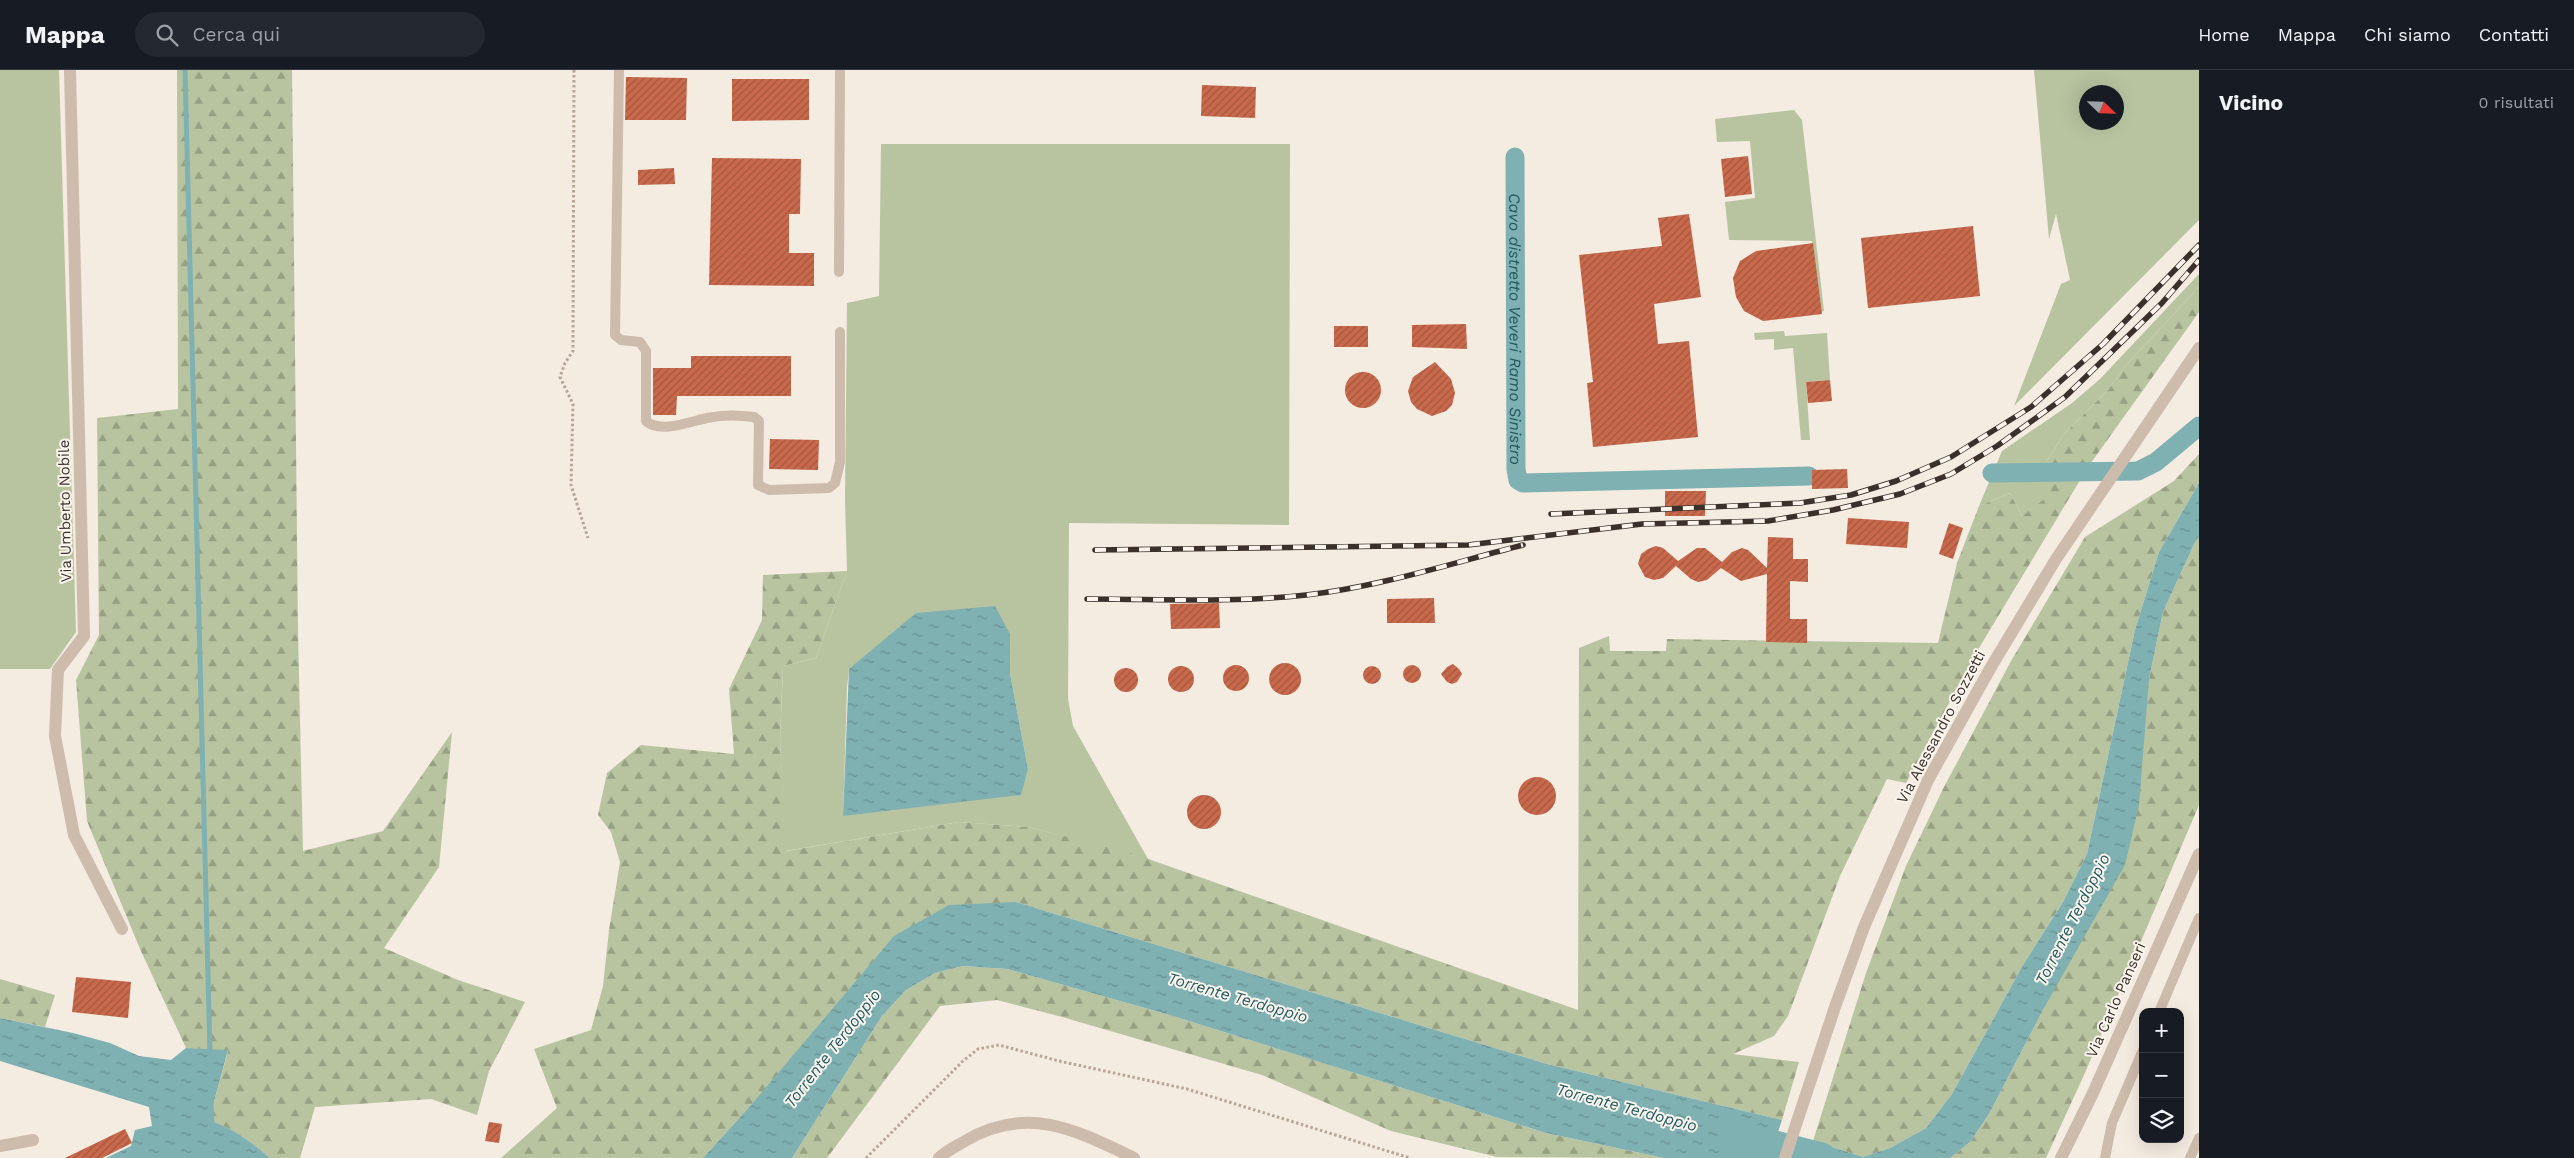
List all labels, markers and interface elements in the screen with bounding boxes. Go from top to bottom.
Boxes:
search box [135,12,485,57]
text: Mappa [25,21,105,49]
icon: search [153,21,181,49]
text: Cerca qui [193,23,280,46]
text: Home [2198,24,2250,45]
text: Mappa [2278,24,2336,45]
text: Chi siamo [2364,24,2451,45]
text: Contatti [2479,24,2549,45]
north arrow [2079,85,2124,130]
text: Vicino [2219,90,2283,115]
text: 0 risultati [2479,93,2554,112]
water label: Cavo distretto Veveri Ramo Sinistro [1505,193,1525,465]
street label: Via Umberto Nobile [55,440,75,582]
street label: Via Alessandro Sozzetti [1893,647,1989,807]
water label: Torrente Terdoppio [2031,850,2114,988]
street label: Via Carlo Panseri [2083,940,2149,1060]
water label: Torrente Terdoppio [1166,968,1310,1027]
water label: Torrente Terdoppio [780,985,884,1111]
map controls [2139,1008,2184,1143]
button: + [2139,1008,2184,1053]
button: − [2139,1053,2184,1098]
water label: Torrente Terdoppio [1554,1080,1699,1135]
button: layers [2139,1098,2184,1143]

